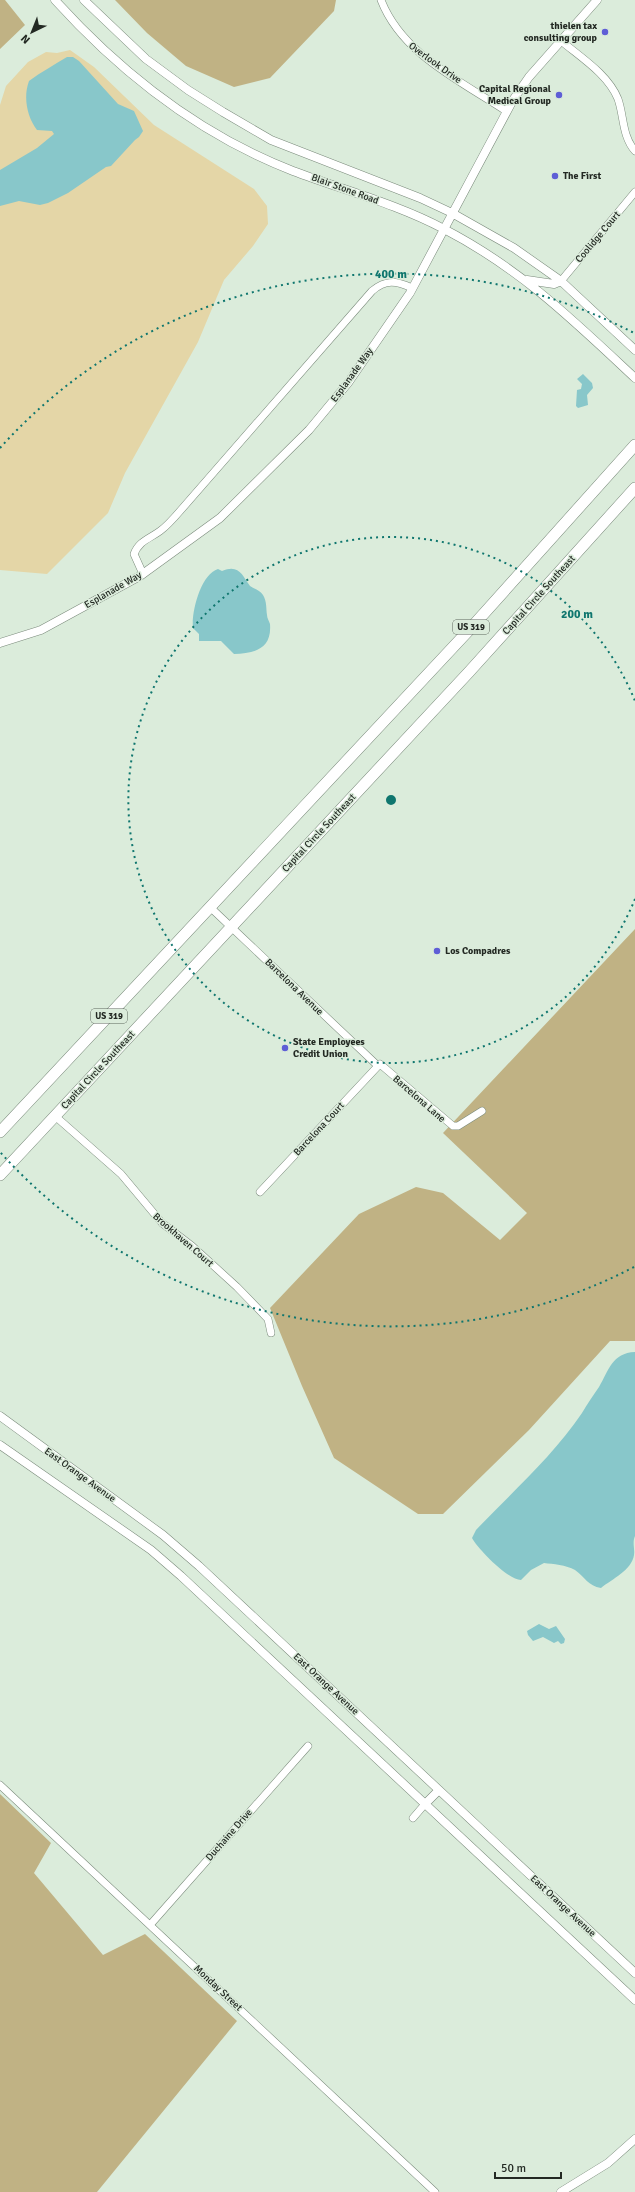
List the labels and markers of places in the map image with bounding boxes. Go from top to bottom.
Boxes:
place label: thielen tax consulting group [524,20,598,44]
marker: thielen tax consulting group [600,27,610,37]
place label: Capital Regional Medical Group [479,83,552,107]
marker: Capital Regional Medical Group [554,90,564,100]
place label: The First [563,170,601,182]
marker: The First [550,171,560,181]
centre of rings [384,793,398,807]
place label: Los Compadres [445,945,511,957]
marker: Los Compadres [432,946,442,956]
place label: State Employees Credit Union [293,1036,365,1060]
marker: State Employees Credit Union [280,1043,290,1053]

